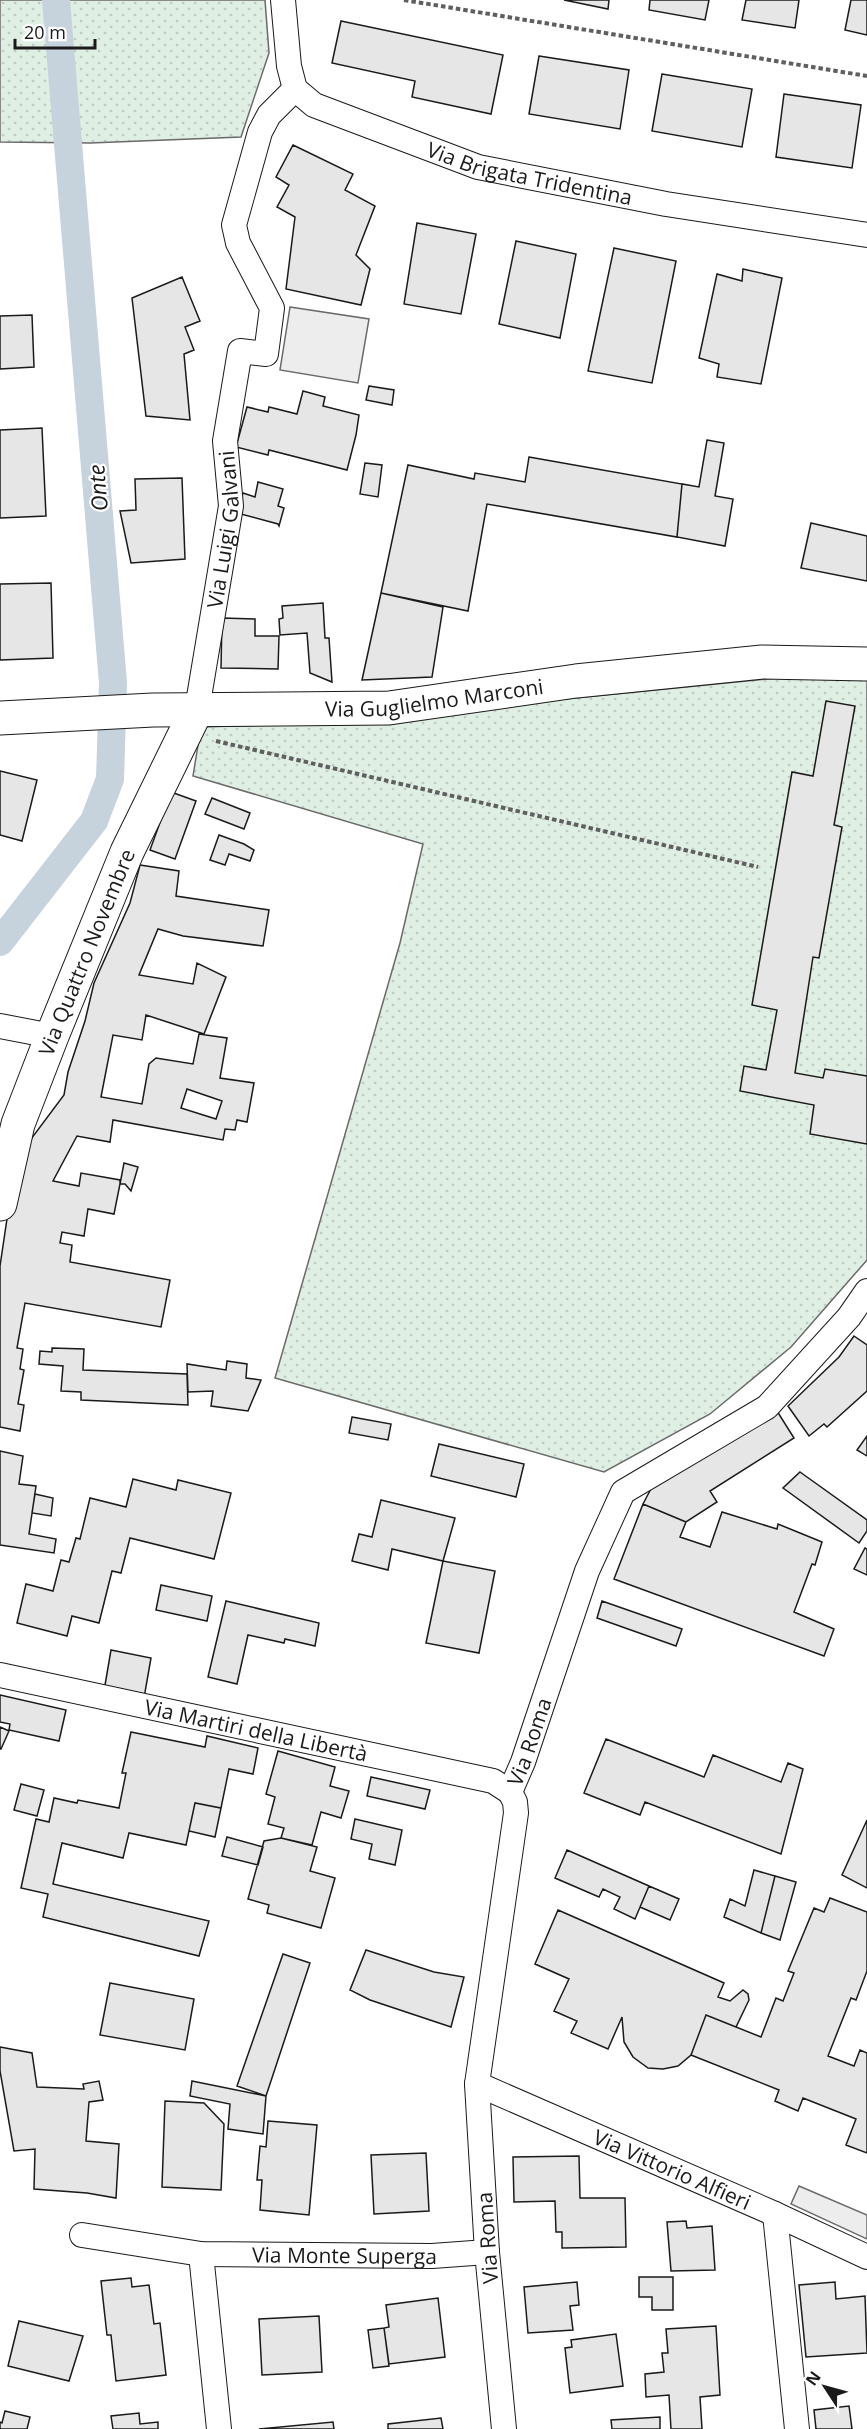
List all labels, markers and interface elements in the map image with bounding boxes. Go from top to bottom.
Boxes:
scale bar [15,12,94,50]
text: 20 m [24,20,66,44]
street label: Via Brigata Tridentina [423,135,635,211]
street label: Via Luigi Galvani [200,449,245,610]
water label: Onte [80,463,114,513]
street label: Via Guglielmo Marconi [325,672,545,723]
street label: Via Quattro Novembre [32,844,141,1060]
street label: Via Martiri della Libertà [142,1692,370,1768]
street label: Via Roma [500,1694,558,1790]
street label: Via Vittorio Alfieri [589,2123,755,2216]
street label: Via Roma [470,2191,504,2285]
street label: Via Monte Superga [252,2240,437,2270]
north arrow [795,2357,855,2417]
text: N [800,2366,826,2390]

